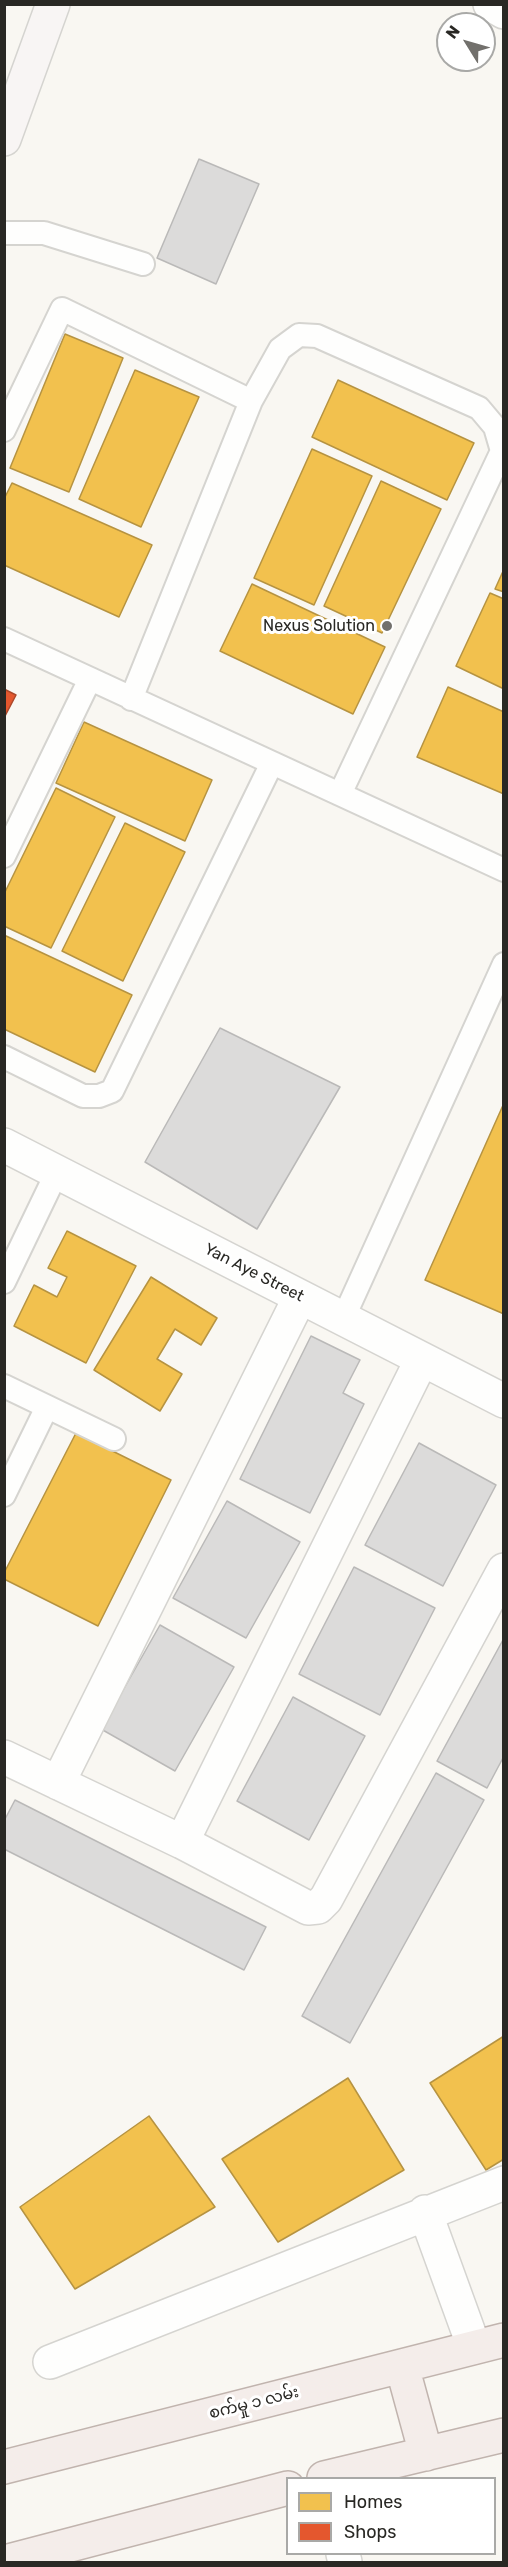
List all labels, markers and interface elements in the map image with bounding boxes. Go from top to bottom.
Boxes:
north arrow [436,12,496,72]
text: N [442,22,464,42]
place label: Nexus Solution [263,616,375,636]
marker: Nexus Solution [380,619,394,633]
street label: Yan Aye Street [201,1240,307,1306]
street label: စက်မှု ၁ လမ်း [207,2383,301,2423]
legend [286,2477,496,2555]
text: Homes [344,2491,402,2513]
text: Shops [344,2521,396,2543]

